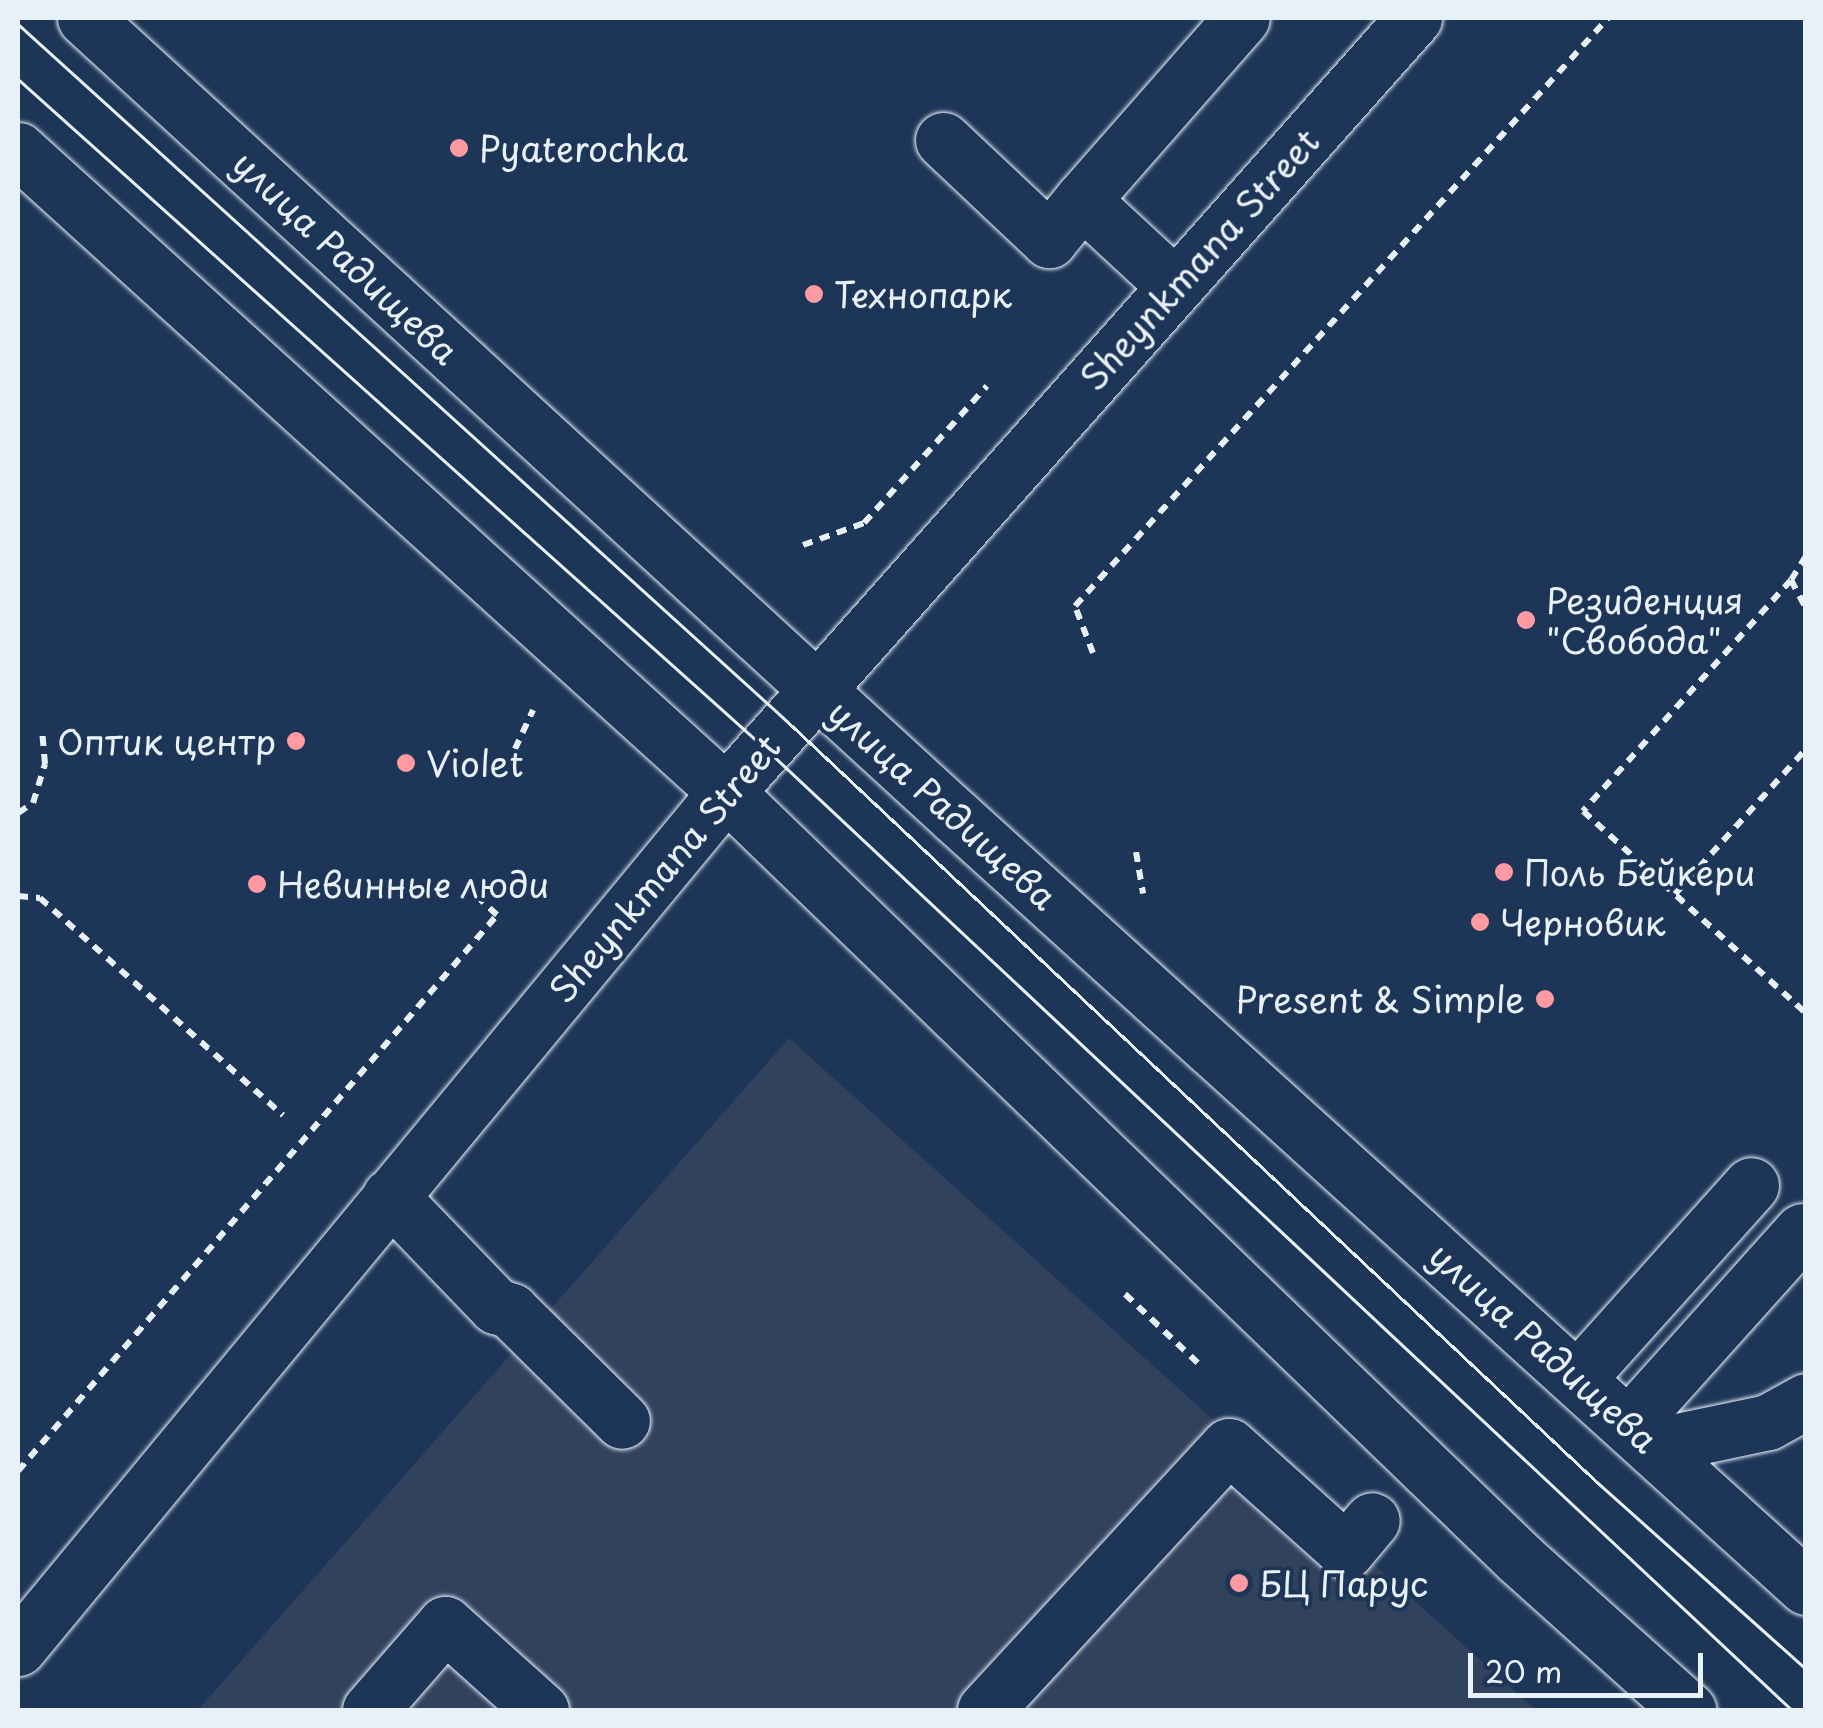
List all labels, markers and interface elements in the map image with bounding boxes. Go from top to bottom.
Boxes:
street label: Sheynkmana Street [1071,120,1327,398]
place label: Pyaterochka [479,127,688,169]
marker: Pyaterochka [448,137,470,159]
street label: улица Радищева [224,142,468,372]
place label: Технопарк [834,273,1012,315]
marker: Технопарк [803,283,825,305]
place label: Резиденция "Свобода" [1546,579,1743,661]
marker: Резиденция "Свобода" [1515,609,1537,631]
street label: улица Радищева [820,690,1066,918]
place label: Оптик центр [57,720,276,762]
street label: Sheynkmana Street [540,726,788,1010]
marker: Оптик центр [285,730,307,752]
place label: Violet [426,742,523,784]
marker: Violet [395,752,417,774]
place label: Поль Бейкери [1524,851,1756,893]
marker: Поль Бейкери [1493,861,1515,883]
place label: Невинные люди [277,863,552,905]
marker: Невинные люди [246,873,268,895]
place label: Черновик [1500,901,1666,943]
marker: Черновик [1469,911,1491,933]
place label: Present & Simple [1235,978,1525,1020]
marker: Present & Simple [1534,988,1556,1010]
street label: улица Радищева [1421,1233,1667,1461]
place label: БЦ Парус [1259,1562,1431,1604]
marker: БЦ Парус [1228,1572,1250,1594]
scale bar [1473,1633,1708,1695]
text: 20 m [1485,1648,1562,1693]

